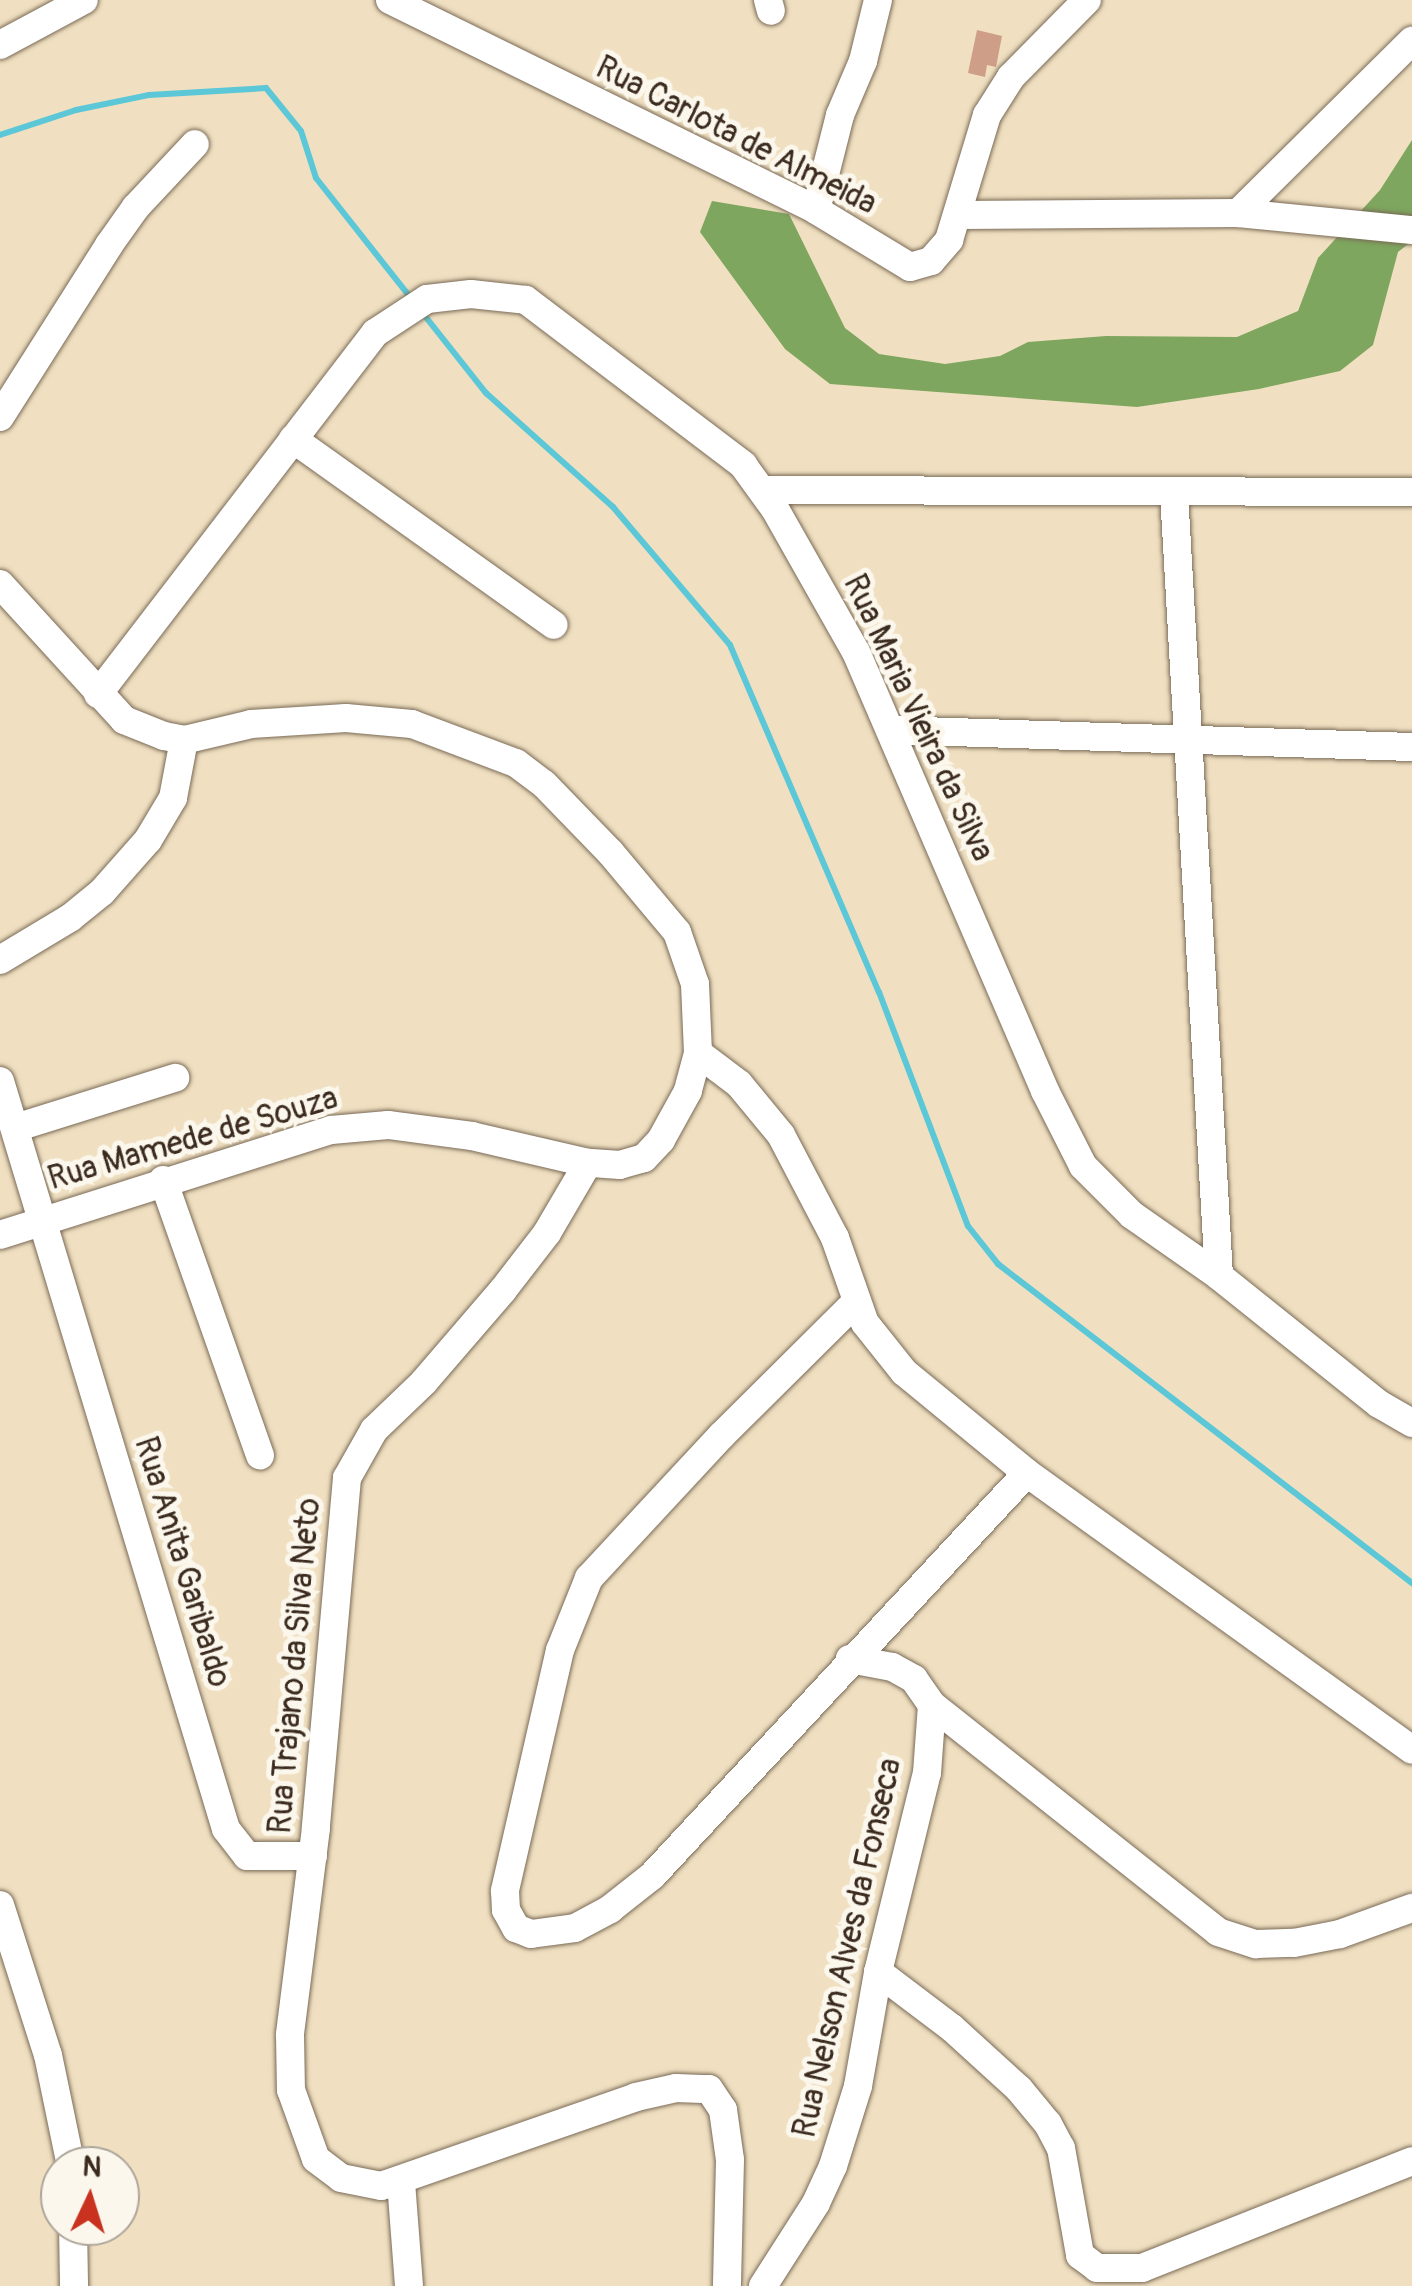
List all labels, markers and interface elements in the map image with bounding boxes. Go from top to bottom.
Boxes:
street label: Rua Carlota de Almeida [589,49,883,223]
street label: Rua Maria Vieira da Silva [835,569,1001,867]
street label: Rua Mamede de Souza [44,1079,342,1199]
street label: Rua Anita Garibaldo [126,1432,238,1692]
street label: Rua Trajano da Silva Neto [261,1497,329,1835]
street label: Rua Nelson Alves da Fonseca [786,1755,910,2141]
north arrow [40,2146,140,2246]
text: N [81,2149,103,2186]

